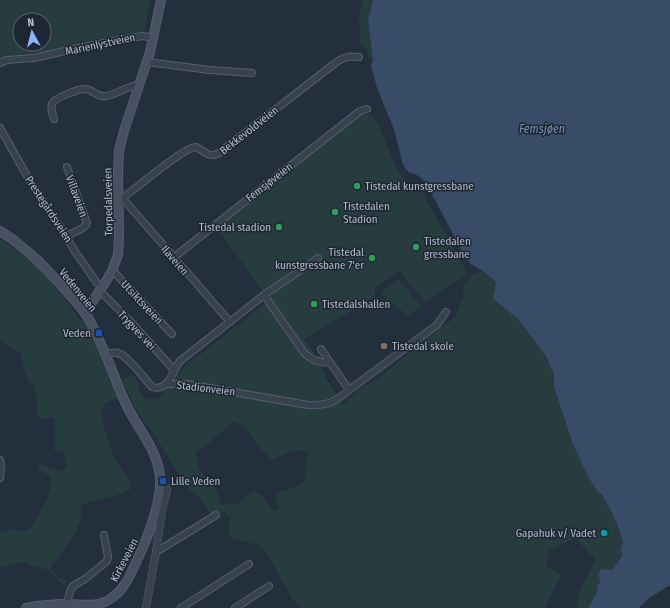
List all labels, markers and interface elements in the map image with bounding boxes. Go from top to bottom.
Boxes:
north arrow [12,12,52,52]
text: N [27,16,35,29]
street label: Marienlystveien [64,31,136,58]
street label: Bekkevoldveien [217,104,281,157]
water label: Femsjøen [519,122,565,136]
street label: Femsjøveien [243,160,295,205]
street label: Torpedalsveien [101,168,116,236]
street label: Villaveien [63,173,90,219]
street label: Prestegårdsveien [22,174,75,245]
place label: Tistedal kunstgressbane [365,180,474,193]
marker: Tistedal kunstgressbane [352,181,362,191]
place label: Tistedalen Stadion [343,200,390,226]
marker: Tistedalen Stadion [330,207,340,217]
place label: Tistedal stadion [199,221,271,234]
marker: Tistedal stadion [274,222,284,232]
place label: Tistedalen gressbane [424,235,471,261]
marker: Tistedalen gressbane [411,242,421,252]
street label: Ilaveien [158,243,191,278]
place label: Tistedal kunstgressbane 7'er [275,246,364,272]
marker: Tistedal kunstgressbane 7'er [367,253,377,263]
street label: Vedenveien [56,266,99,315]
street label: Utsiktsveien [118,278,165,327]
place label: Tistedalshallen [322,298,390,311]
marker: Tistedalshallen [309,299,319,309]
street label: Trygves vei [115,308,158,353]
place label: Veden [63,327,91,340]
marker: Veden [94,328,104,338]
place label: Tistedal skole [392,340,454,353]
marker: Tistedal skole [379,341,389,351]
street label: Stadionveien [176,378,236,399]
place label: Lille Veden [171,475,220,488]
marker: Lille Veden [158,476,168,486]
place label: Gapahuk v/ Vadet [516,527,596,540]
marker: Gapahuk v/ Vadet [599,528,609,538]
street label: Kirkeveien [108,536,141,584]

